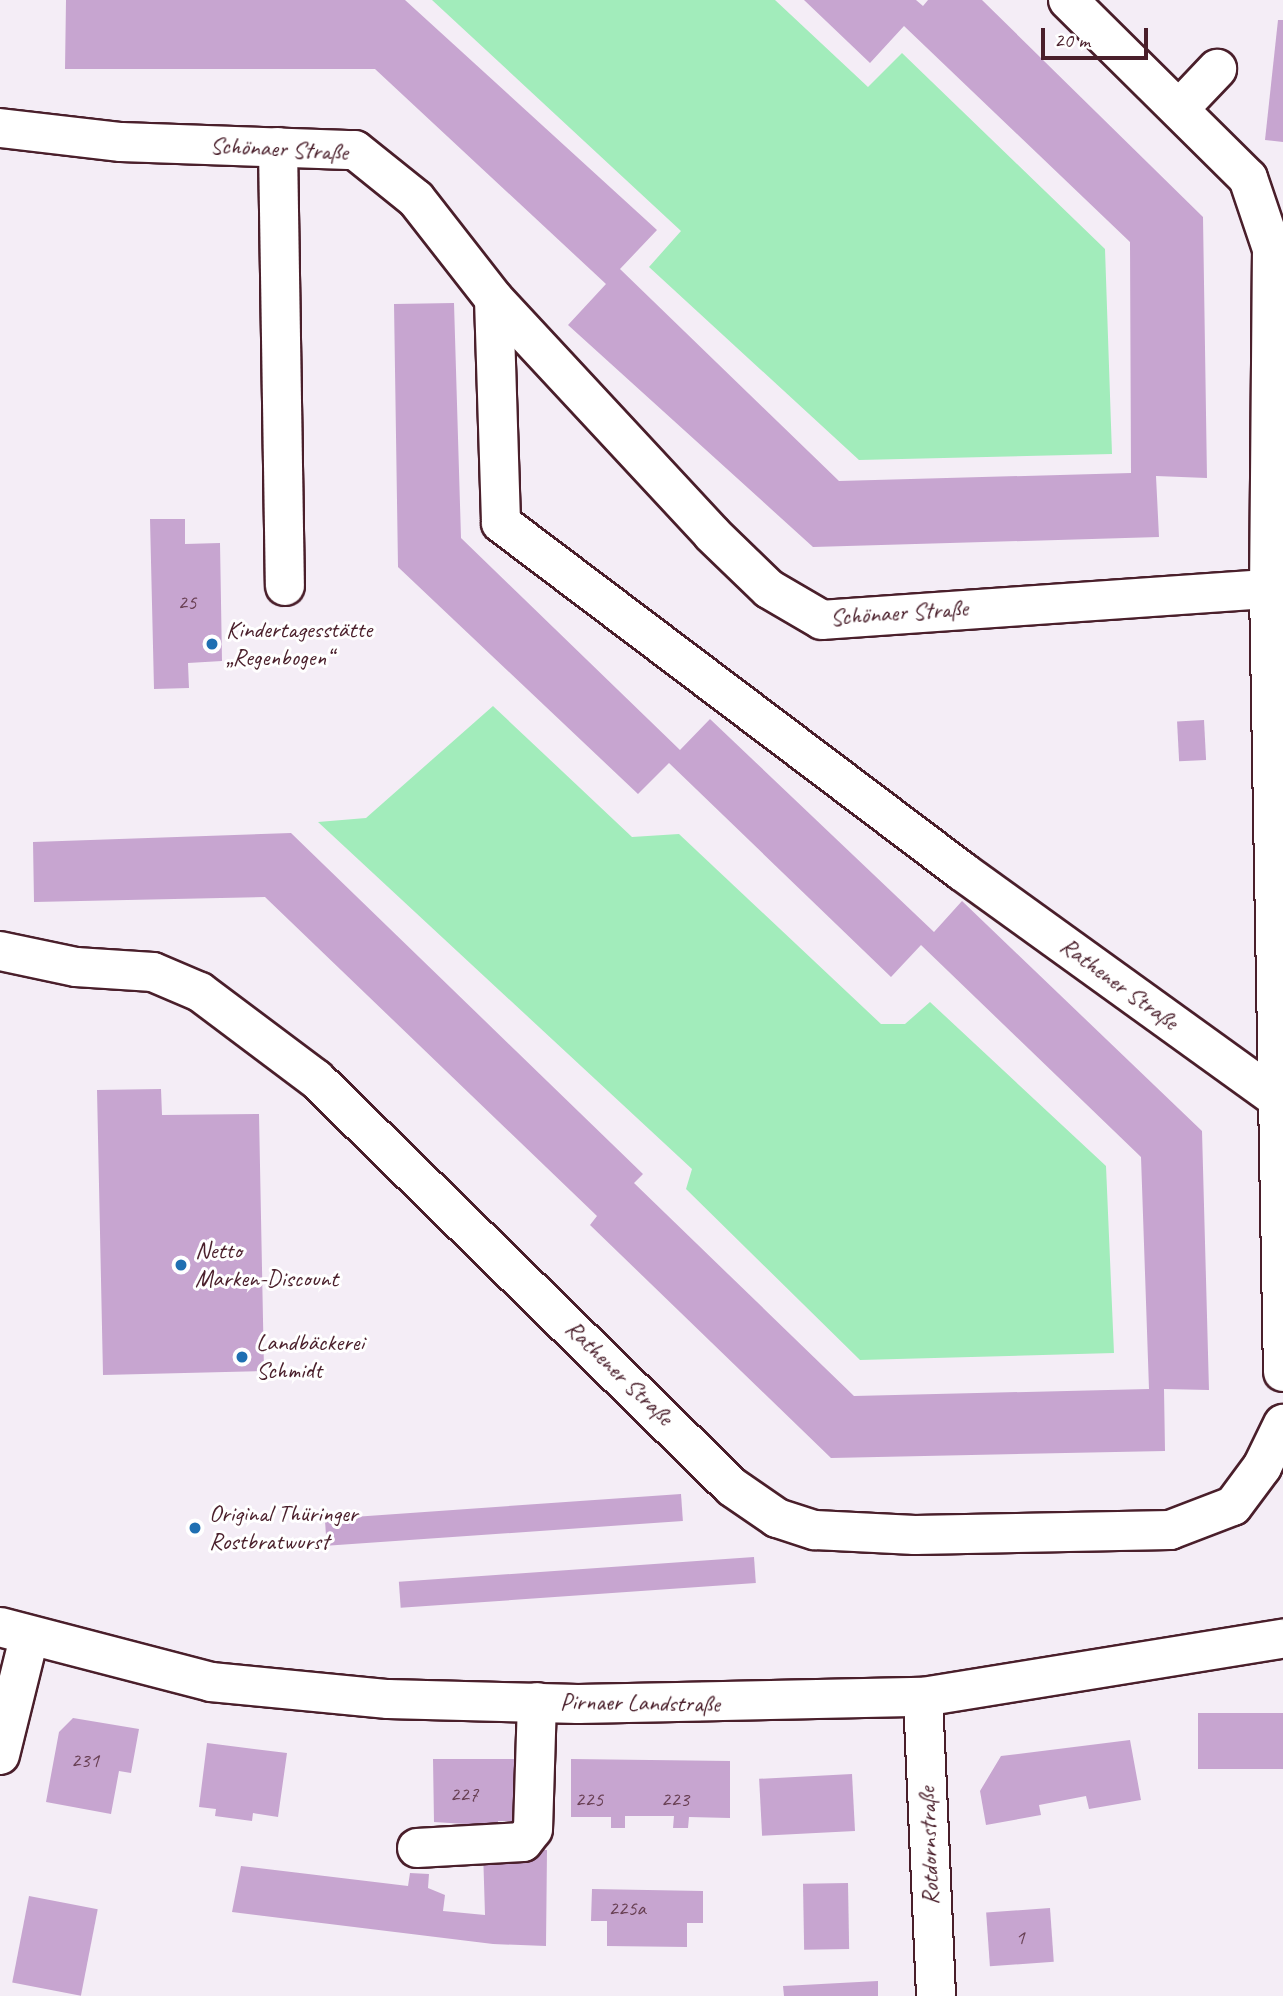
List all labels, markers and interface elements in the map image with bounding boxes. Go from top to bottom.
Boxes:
scale bar [1045,14,1152,58]
text: 20 m [1054,27,1090,53]
street label: Schönaer Straße [209,131,349,167]
house number: 25 [178,589,196,615]
street label: Schönaer Straße [829,594,969,632]
place label: Kindertagesstätte „Regenbogen“ [226,616,372,672]
marker: Kindertagesstätte „Regenbogen“ [204,636,220,652]
street label: Rathener Straße [1054,931,1184,1037]
place label: Netto Marken-Discount [195,1237,338,1293]
marker: Netto Marken-Discount [173,1257,189,1273]
street label: Rathener Straße [559,1314,679,1432]
place label: Landbäckerei Schmidt [256,1329,364,1385]
marker: Landbäckerei Schmidt [234,1349,250,1365]
place label: Original Thüringer Rostbratwurst [209,1500,358,1556]
marker: Original Thüringer Rostbratwurst [187,1520,203,1536]
street label: Pirnaer Landstraße [560,1687,720,1719]
house number: 231 [71,1747,99,1773]
house number: 227 [450,1781,478,1807]
house number: 225 [575,1786,603,1812]
house number: 223 [661,1786,689,1812]
street label: Rotdornstraße [913,1786,945,1906]
house number: 225a [608,1895,646,1921]
house number: 1 [1015,1924,1025,1950]

